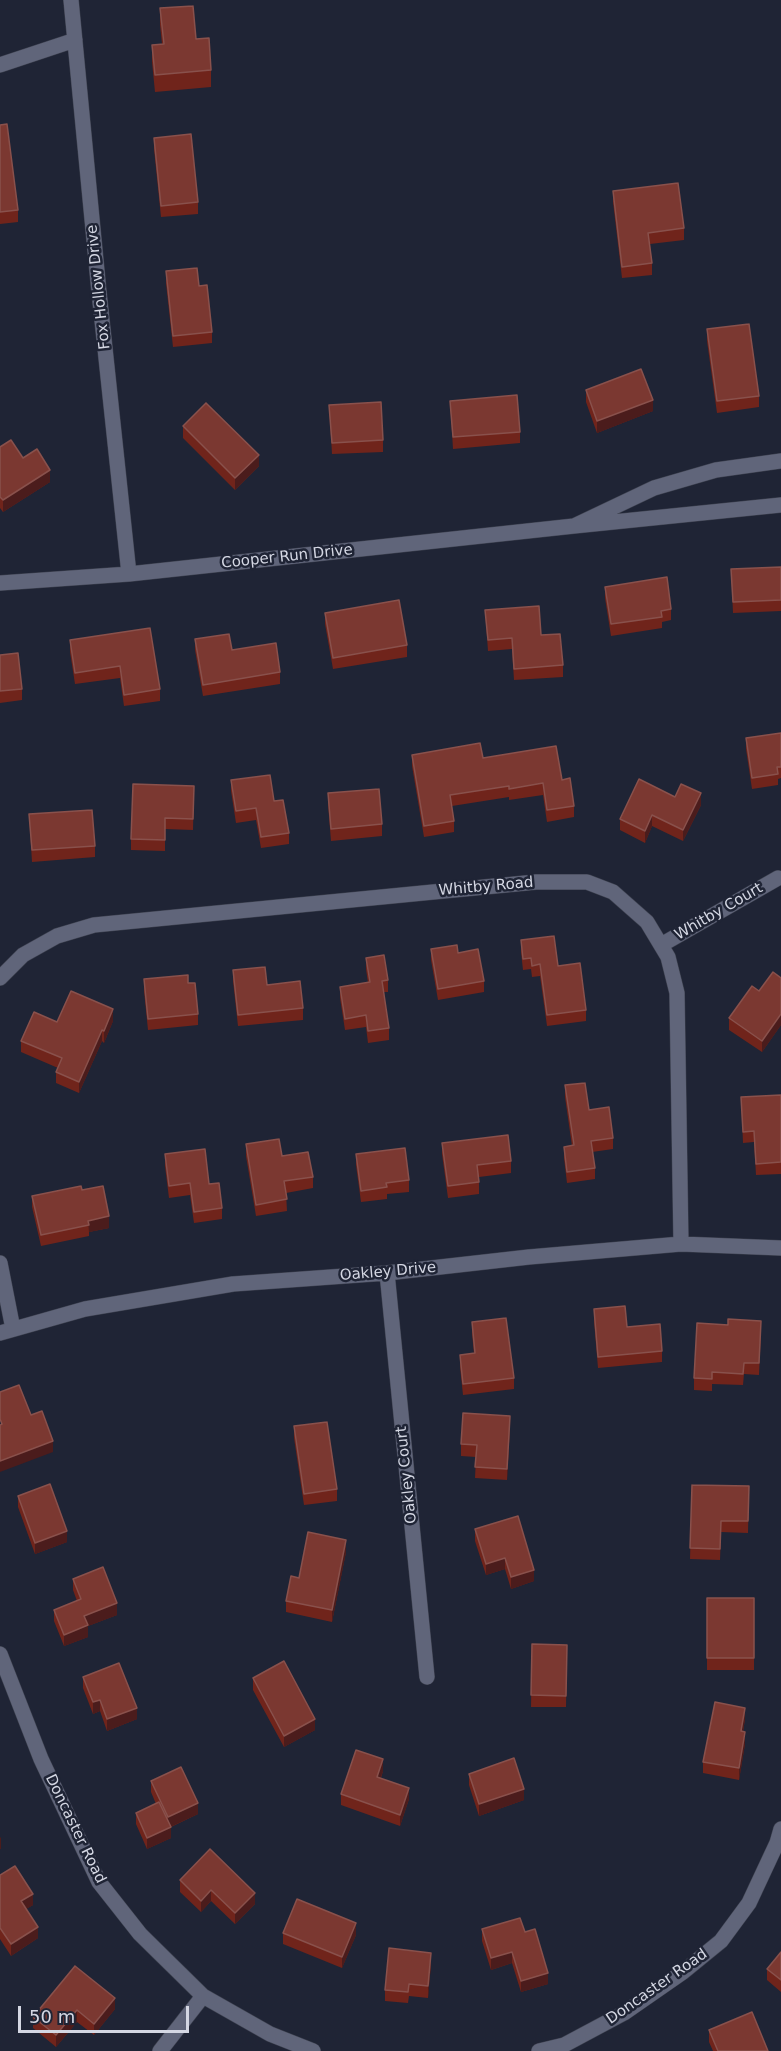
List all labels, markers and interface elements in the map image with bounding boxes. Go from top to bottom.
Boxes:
street label: Fox Hollow Drive [83,224,115,350]
street label: Cooper Run Drive [220,541,354,573]
street label: Whitby Road [438,874,534,900]
street label: Whitby Court [672,880,766,944]
street label: Oakley Drive [339,1259,437,1285]
street label: Oakley Court [393,1425,421,1525]
street label: Doncaster Road [41,1771,109,1887]
street label: Doncaster Road [603,1945,711,2029]
scale bar [21,1994,192,2032]
text: 50 m [29,2006,75,2027]

